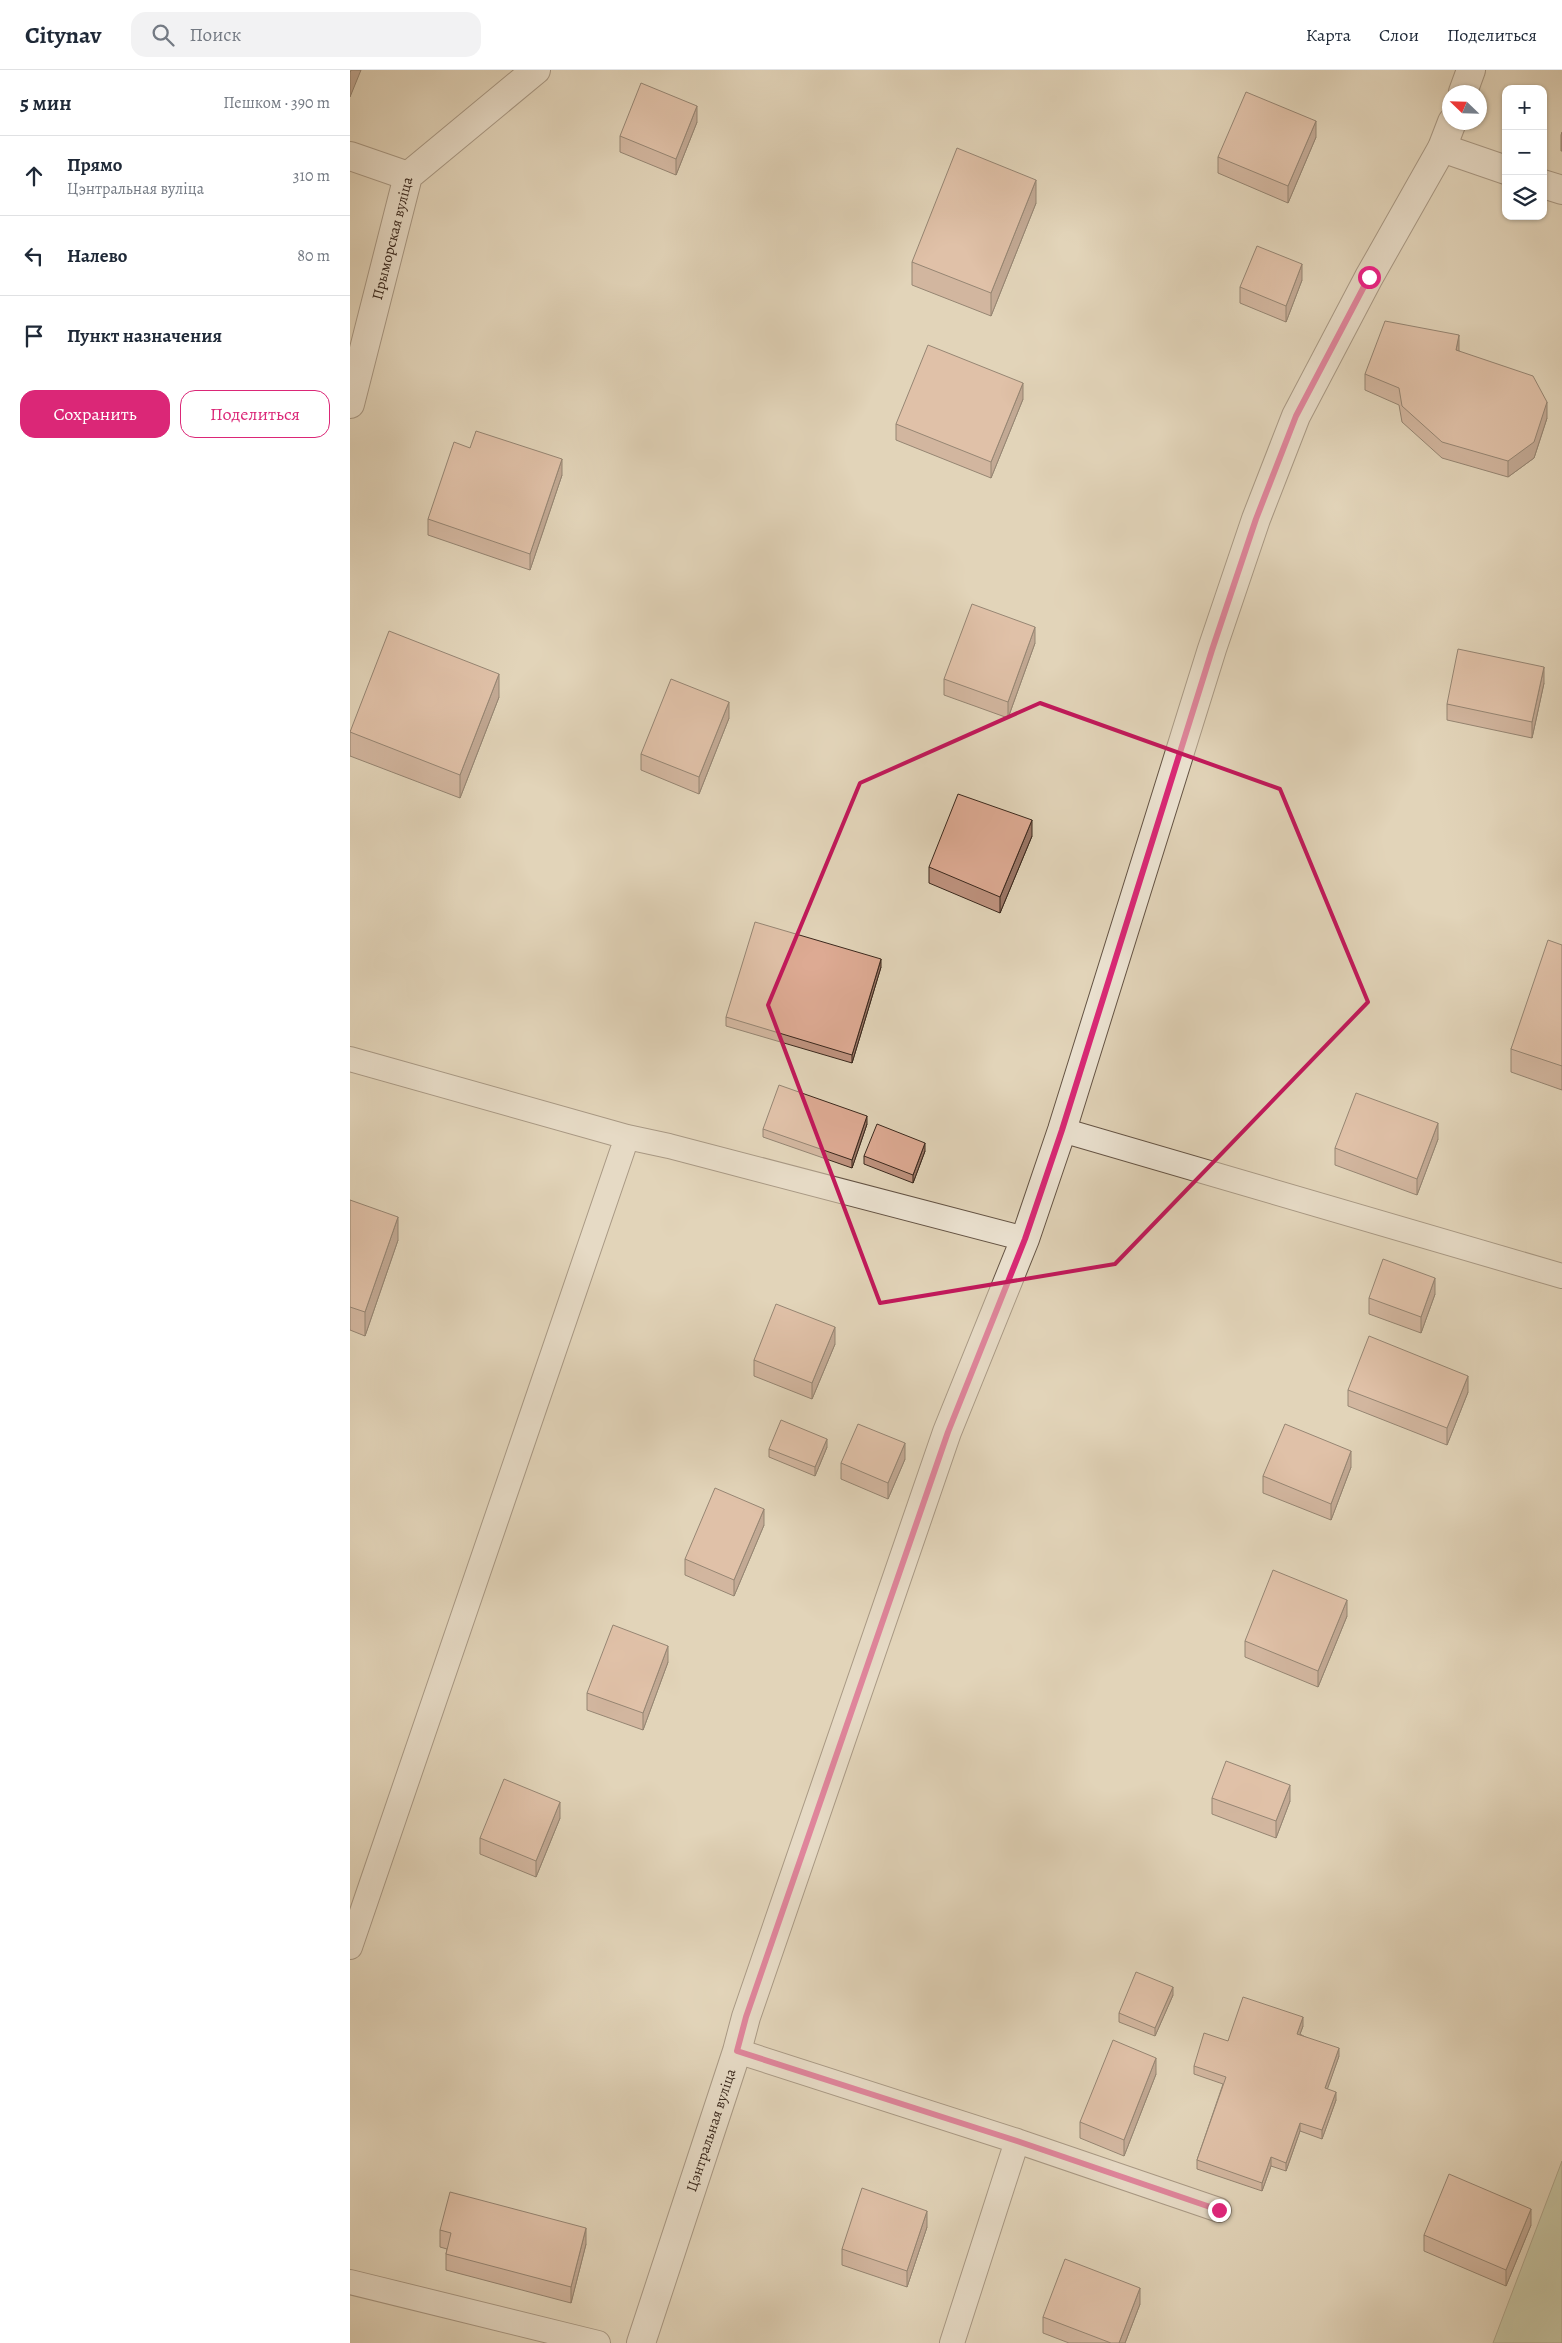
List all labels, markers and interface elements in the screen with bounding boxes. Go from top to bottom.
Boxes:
search box [131,12,481,57]
text: Citynav [25,19,101,51]
icon: search [149,21,177,49]
text: Поиск [189,22,241,48]
text: Карта [1306,23,1351,47]
text: Слои [1379,23,1419,47]
text: Поделиться [1447,23,1537,47]
north arrow [1442,85,1487,130]
map controls [1502,85,1547,220]
button: + [1502,85,1547,130]
text: 5 мин [20,89,72,117]
text: Пешком · 390 m [223,92,330,114]
button: − [1502,130,1547,175]
text: Прямо [67,152,122,178]
icon: ahead [20,162,48,190]
text: 310 m [293,165,330,187]
street label: Прыморская вуліца [367,175,417,302]
button: layers [1502,175,1547,220]
text: Цэнтральная вуліца [67,178,204,200]
icon: left [20,242,48,270]
text: Налево [67,243,127,269]
text: 80 m [297,245,330,267]
route start [1358,266,1381,289]
icon: arrive [20,322,48,350]
text: Пункт назначения [67,323,222,349]
button: Сохранить [20,390,170,438]
button: Поделиться [180,390,330,438]
street label: Цэнтральная вуліца [681,2066,741,2194]
route end [1208,2199,1231,2222]

